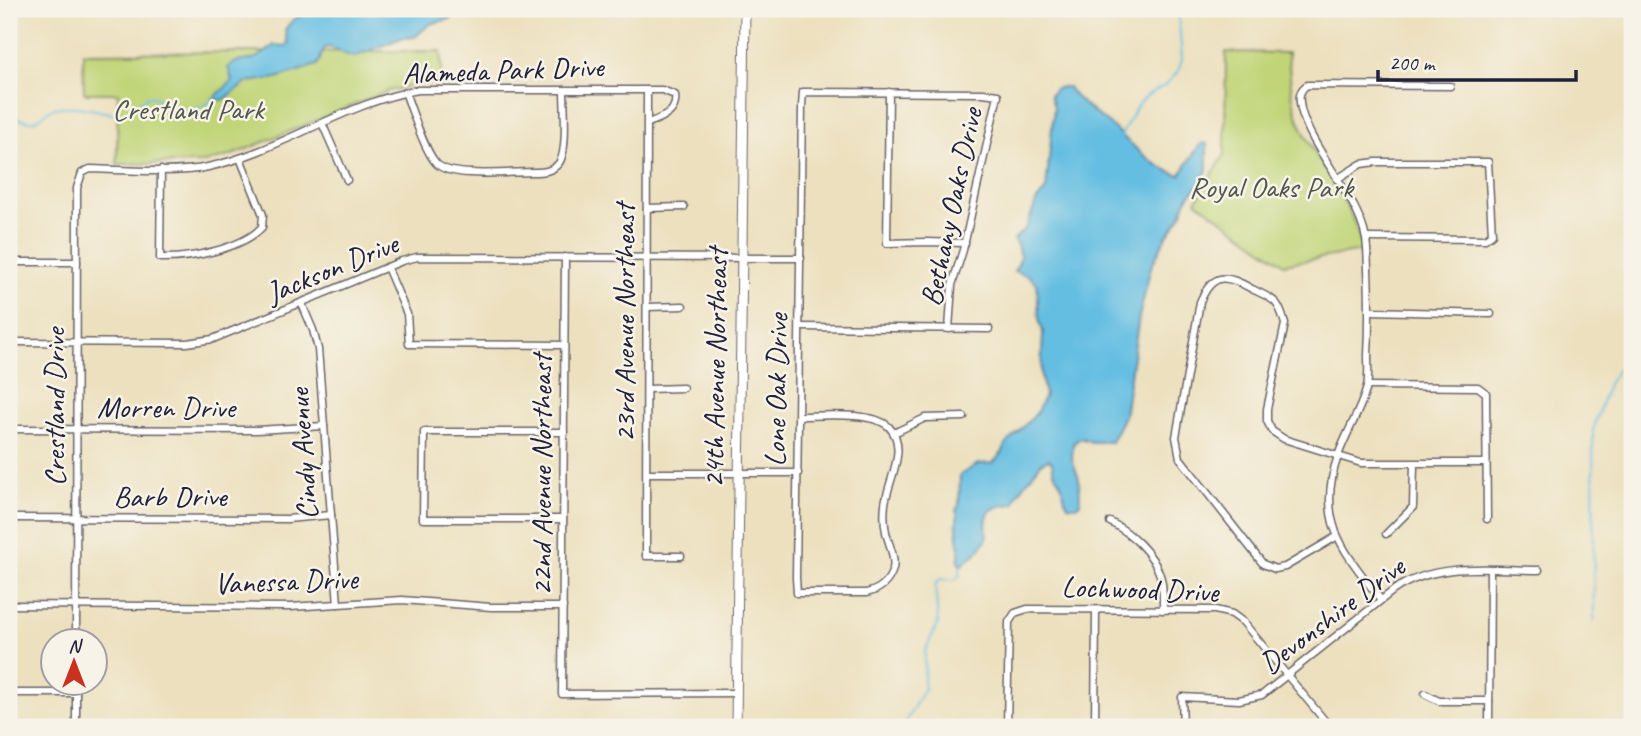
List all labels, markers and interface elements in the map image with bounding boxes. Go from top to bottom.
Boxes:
scale bar [1378,38,1576,82]
street label: Alameda Park Drive [402,47,606,92]
text: 200 m [1389,50,1436,76]
park label: Crestland Park [112,90,266,128]
street label: Bethany Oaks Drive [911,102,991,309]
park label: Royal Oaks Park [1189,168,1355,206]
street label: 23rd Avenue Northeast [605,200,643,442]
street label: Jackson Drive [259,224,405,312]
street label: 24th Avenue Northeast [694,244,736,488]
street label: Lone Oak Drive [756,311,796,467]
street label: Crestland Drive [35,326,73,486]
street label: 22nd Avenue Northeast [522,350,560,596]
street label: Cindy Avenue [279,385,327,521]
street label: Morren Drive [97,388,237,426]
street label: Barb Drive [113,477,229,515]
street label: Devonshire Drive [1252,547,1414,682]
street label: Vanessa Drive [214,559,361,602]
street label: Lochwood Drive [1061,567,1221,611]
north arrow [38,628,108,698]
text: N [68,634,83,658]

